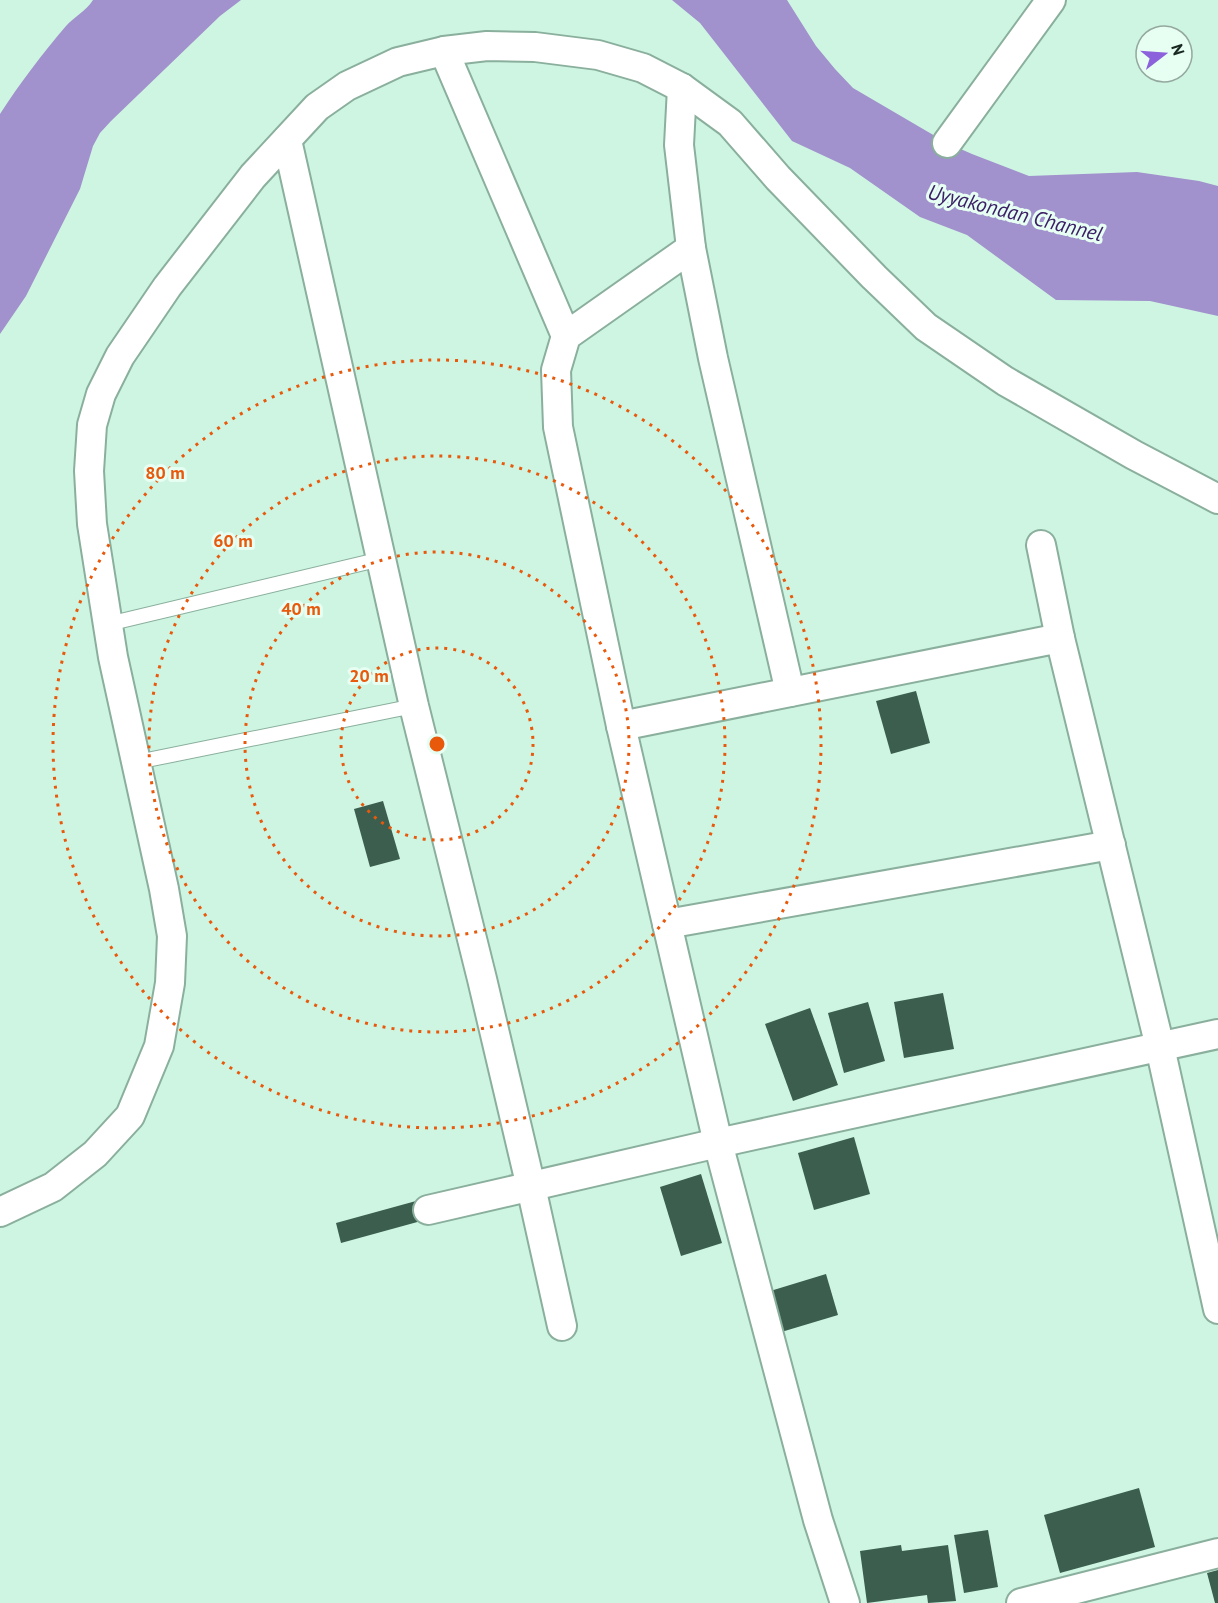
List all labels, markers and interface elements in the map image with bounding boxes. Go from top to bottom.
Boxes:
north arrow [1134,24,1194,84]
text: N [1167,42,1189,58]
water label: Uyyakondan Channel [925,178,1106,247]
text: 80 m [145,461,185,484]
text: 60 m [213,529,253,552]
text: 40 m [281,597,321,620]
text: 20 m [349,664,389,687]
centre of rings [427,734,447,754]

